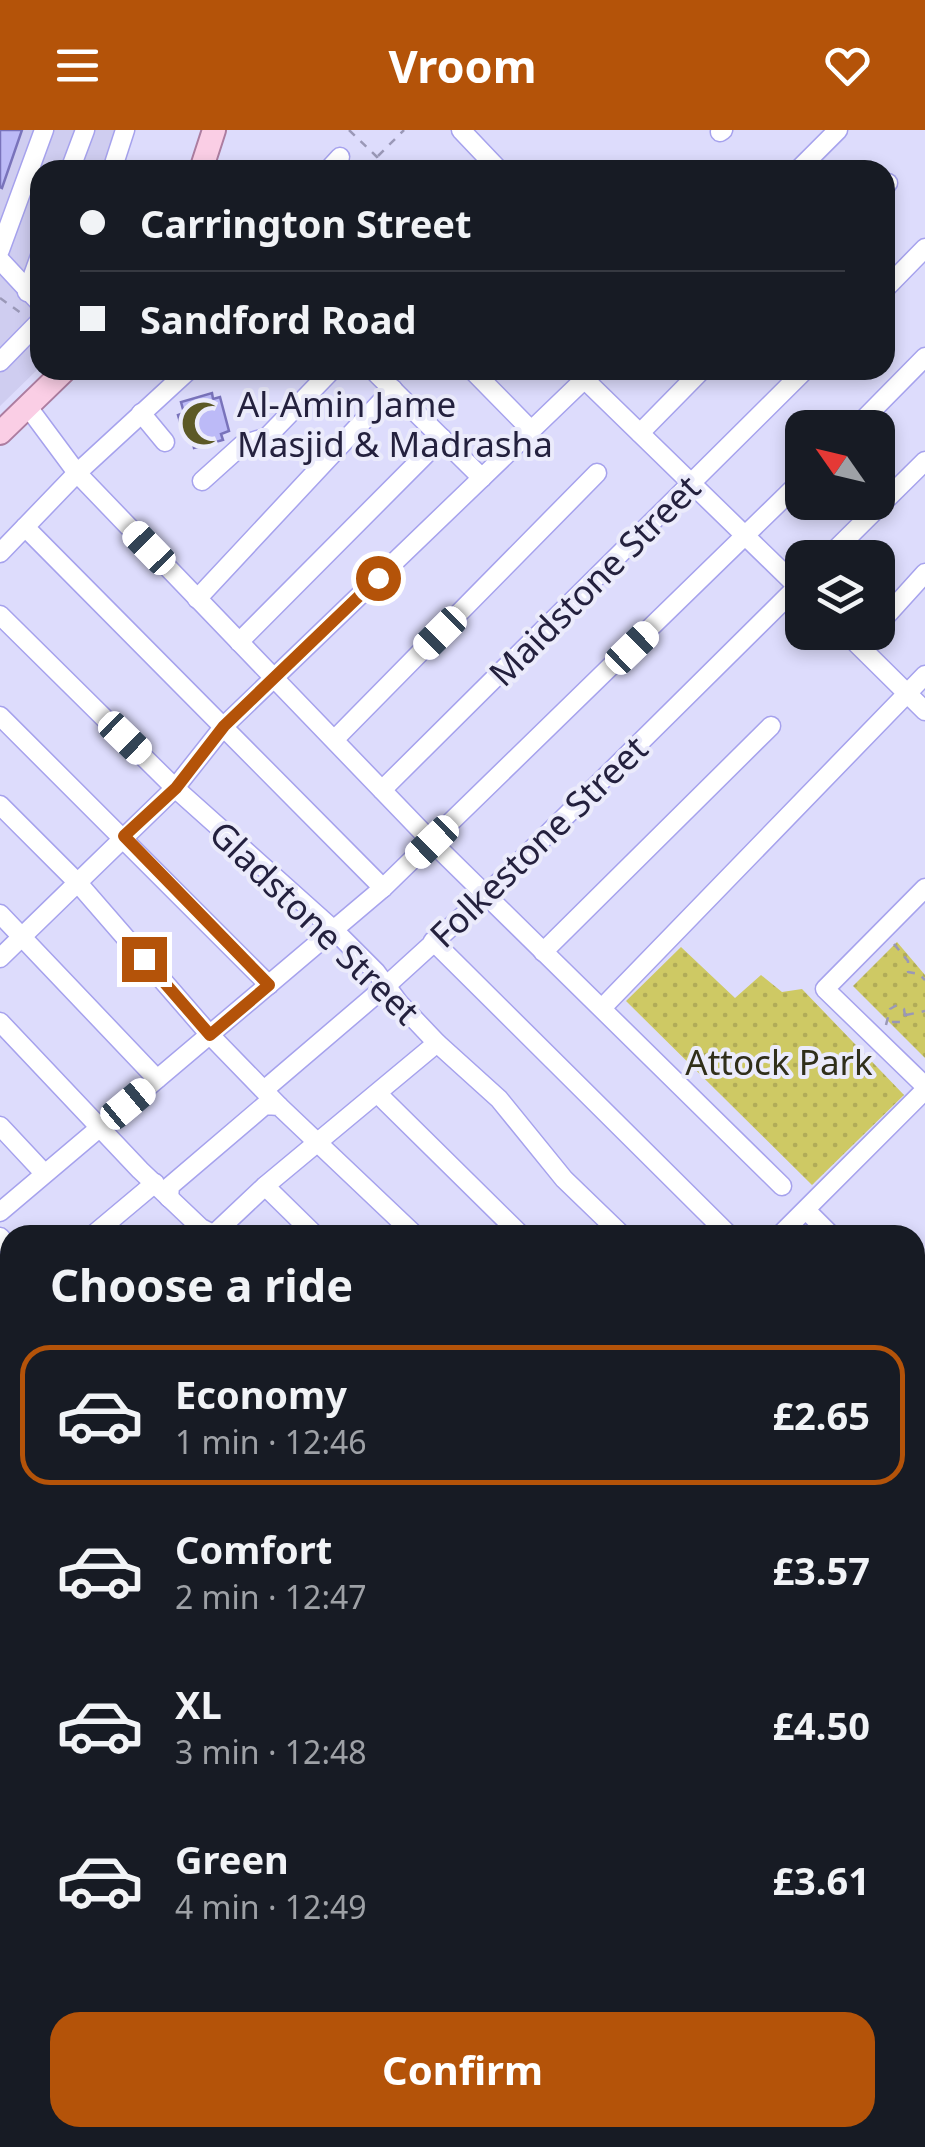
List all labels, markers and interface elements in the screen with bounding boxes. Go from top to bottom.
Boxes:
text: Vroom [388,35,537,96]
icon: menu [50,38,105,93]
icon: heart [820,38,875,93]
text: Carrington Street [140,197,472,249]
text: Sandford Road [140,293,416,345]
place label: Al-Amin Jame Masjid & Madrasha [237,380,553,467]
mosque icon: Al-Amin Jame Masjid & Madrasha [180,399,228,447]
north arrow [785,410,895,520]
map controls [785,410,895,650]
street label: Maidstone Street [478,464,710,696]
car [117,516,181,580]
button: layers [785,540,895,650]
route start [356,556,401,601]
car [408,601,472,665]
car [600,616,664,680]
car [93,706,157,770]
street label: Folkestone Street [419,725,657,957]
street label: Gladstone Street [200,810,430,1034]
car [400,810,464,874]
route end [122,937,167,982]
park label: Attock Park [685,1038,873,1085]
car [95,1073,161,1135]
text: Choose a ride [50,1254,353,1315]
text: Economy [175,1368,347,1420]
icon: car [55,1370,145,1460]
text: £2.65 [772,1389,870,1441]
text: 1 min · 12:46 [175,1420,367,1463]
text: Comfort [175,1523,332,1575]
icon: car [55,1525,145,1615]
text: £3.57 [772,1544,870,1596]
text: 2 min · 12:47 [175,1575,367,1618]
text: XL [175,1678,222,1730]
icon: car [55,1680,145,1770]
text: £4.50 [772,1699,870,1751]
text: 3 min · 12:48 [175,1730,367,1773]
text: Green [175,1833,289,1885]
icon: car [55,1835,145,1925]
text: £3.61 [772,1854,870,1906]
text: 4 min · 12:49 [175,1885,367,1928]
button: Confirm [50,2012,875,2127]

